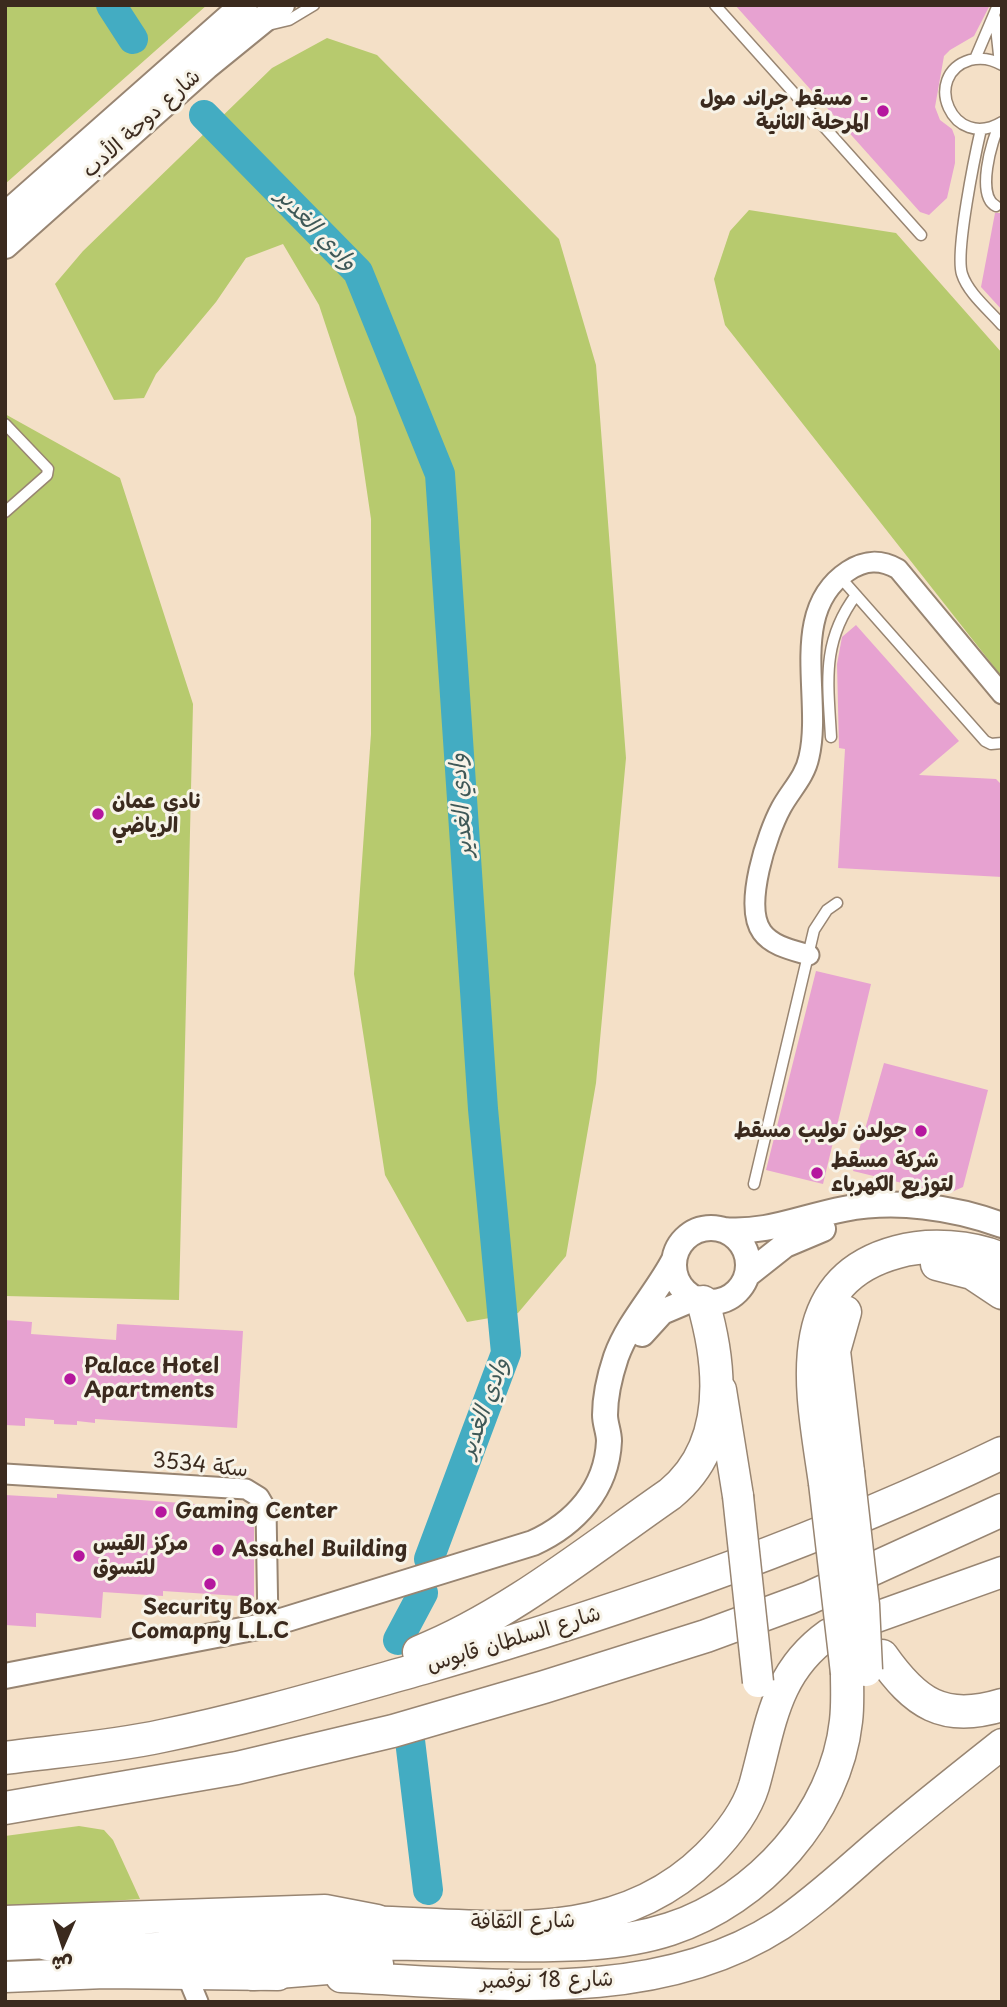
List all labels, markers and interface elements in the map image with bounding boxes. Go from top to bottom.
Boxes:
street label: شارع دوحة الأدب [78,64,206,184]
place label: مسقط جراند مول - المرحلة الثانية [700,86,869,136]
marker: مسقط جراند مول - المرحلة الثانية [875,103,891,119]
water label: وادي الغدير [270,183,362,277]
water label: وادي الغدير [445,752,479,858]
place label: نادي عمان الرياضي [112,789,200,839]
marker: نادي عمان الرياضي [90,806,106,822]
place label: جولدن توليب مسقط [734,1118,907,1144]
marker: جولدن توليب مسقط [913,1123,929,1139]
place label: شركة مسقط لتوزيع الكهرباء [831,1148,953,1198]
marker: شركة مسقط لتوزيع الكهرباء [809,1165,825,1181]
place label: Palace Hotel Apartments [84,1354,219,1404]
water label: وادي الغدير [454,1355,516,1461]
marker: Palace Hotel Apartments [62,1371,78,1387]
street label: سكة 3534 [151,1448,249,1484]
place label: Gaming Center [175,1499,338,1525]
marker: Gaming Center [153,1504,169,1520]
place label: مركز القيس للتسوق [93,1531,188,1581]
place label: Assahel Building [232,1537,407,1563]
marker: Assahel Building [210,1542,226,1558]
marker: مركز القيس للتسوق [71,1548,87,1564]
marker: Security Box Comapny L.L.C [202,1576,218,1592]
place label: Security Box Comapny L.L.C [131,1595,289,1645]
street label: شارع السلطان قابوس [424,1602,604,1678]
street label: شارع الثقافة [471,1908,575,1936]
north arrow [28,1909,98,1979]
text: ش [51,1950,73,1979]
street label: شارع 18 نوفمبر [480,1967,614,1995]

